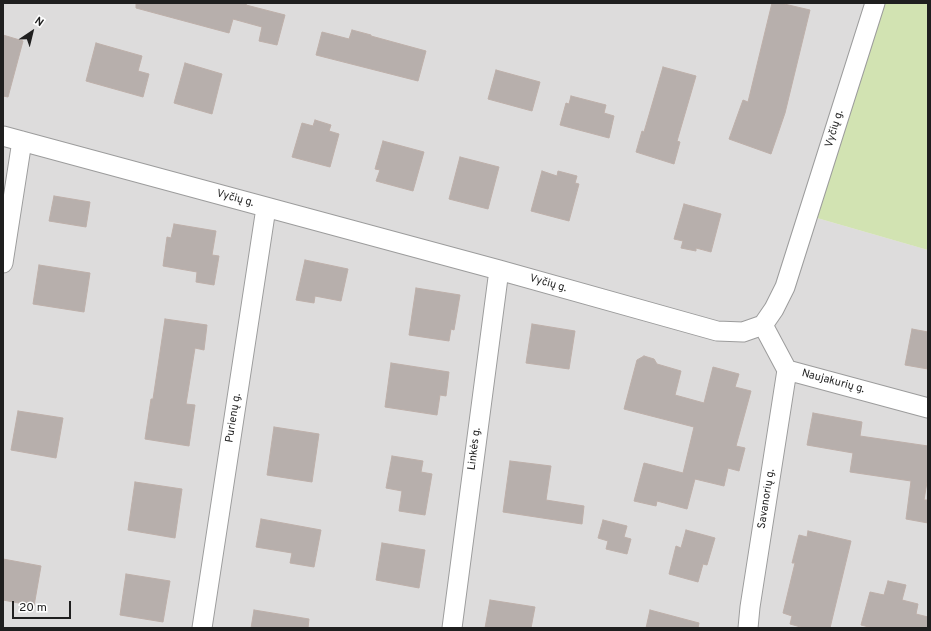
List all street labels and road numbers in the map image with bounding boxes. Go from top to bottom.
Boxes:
street label: Vyčių g. [823,109,847,149]
street label: Vyčių g. [215,188,255,210]
street label: Vyčių g. [528,272,568,296]
street label: Naujakurių g. [800,367,866,397]
street label: Purienų g. [224,392,244,444]
street label: Linkės g. [466,427,484,471]
street label: Savanorių g. [756,468,778,530]

